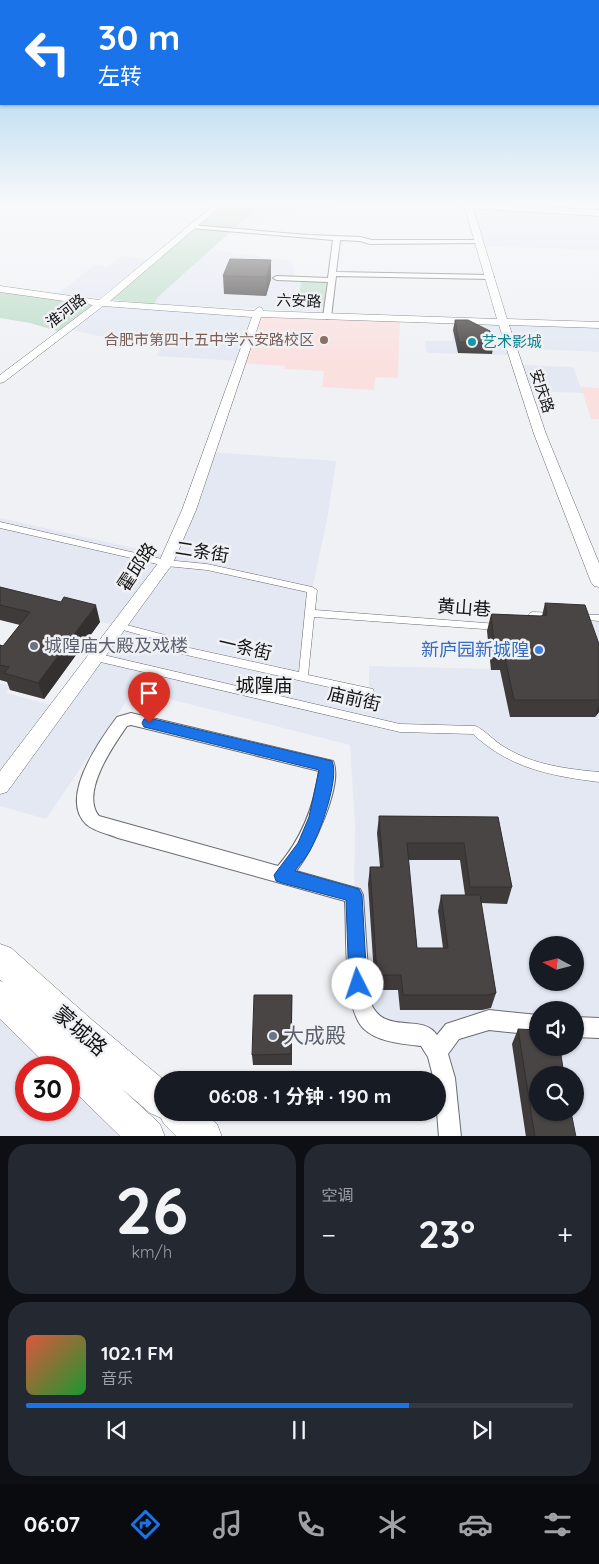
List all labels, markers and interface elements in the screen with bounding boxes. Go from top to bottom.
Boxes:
text: 30 m [98,15,180,59]
icon: left [15,20,80,85]
text: 左转 [98,62,142,90]
street label: 淮河路 [42,289,89,332]
street label: 六安路 [276,290,322,311]
place label: 合肥市第四十五中学六安路校区 [104,330,314,349]
place label: 艺术影城 [482,332,542,351]
marker: 合肥市第四十五中学六安路校区 [318,334,330,346]
marker: 艺术影城 [466,336,478,348]
street label: 安庆路 [526,367,558,415]
street label: 二条街 [174,536,231,567]
street label: 霍邱路 [112,538,161,596]
street label: 黄山巷 [436,594,492,621]
street label: 一条街 [216,630,274,665]
place label: 城隍庙大殿及戏楼 [44,634,188,657]
place label: 新庐园新城隍 [421,638,529,661]
marker: 城隍庙大殿及戏楼 [28,640,40,652]
marker: 新庐园新城隍 [533,644,545,656]
pin [128,672,170,723]
district label: 城隍庙 [235,673,293,697]
icon: arrive [135,679,163,707]
street label: 庙前街 [325,681,383,716]
north arrow [529,936,584,991]
map controls [529,936,584,1121]
position arrow [331,957,383,1009]
street label: 蒙城路 [48,1000,113,1061]
button: sound [529,1001,584,1056]
place label: 大成殿 [283,1022,346,1048]
marker: 大成殿 [267,1030,279,1042]
speed limit sign: 30 [15,1056,80,1121]
button: search [529,1066,584,1121]
text: 06:08 · 1 分钟 · 190 m [209,1084,391,1108]
text: 26 [115,1169,188,1250]
text: 空调 [322,1185,354,1205]
text: 23° [418,1210,475,1258]
text: − [322,1217,336,1252]
text: + [557,1217,573,1252]
text: km/h [131,1242,172,1262]
text: 102.1 FM [101,1341,174,1365]
text: 音乐 [101,1368,133,1388]
icon: previous [103,1416,131,1444]
icon: pause [285,1416,313,1444]
icon: next [468,1416,496,1444]
icon: directions [128,1507,163,1542]
icon: music [210,1507,245,1542]
icon: phone [293,1507,328,1542]
icon: climate [375,1507,410,1542]
icon: car [458,1507,493,1542]
icon: filters [540,1507,575,1542]
text: 06:07 [24,1510,80,1538]

